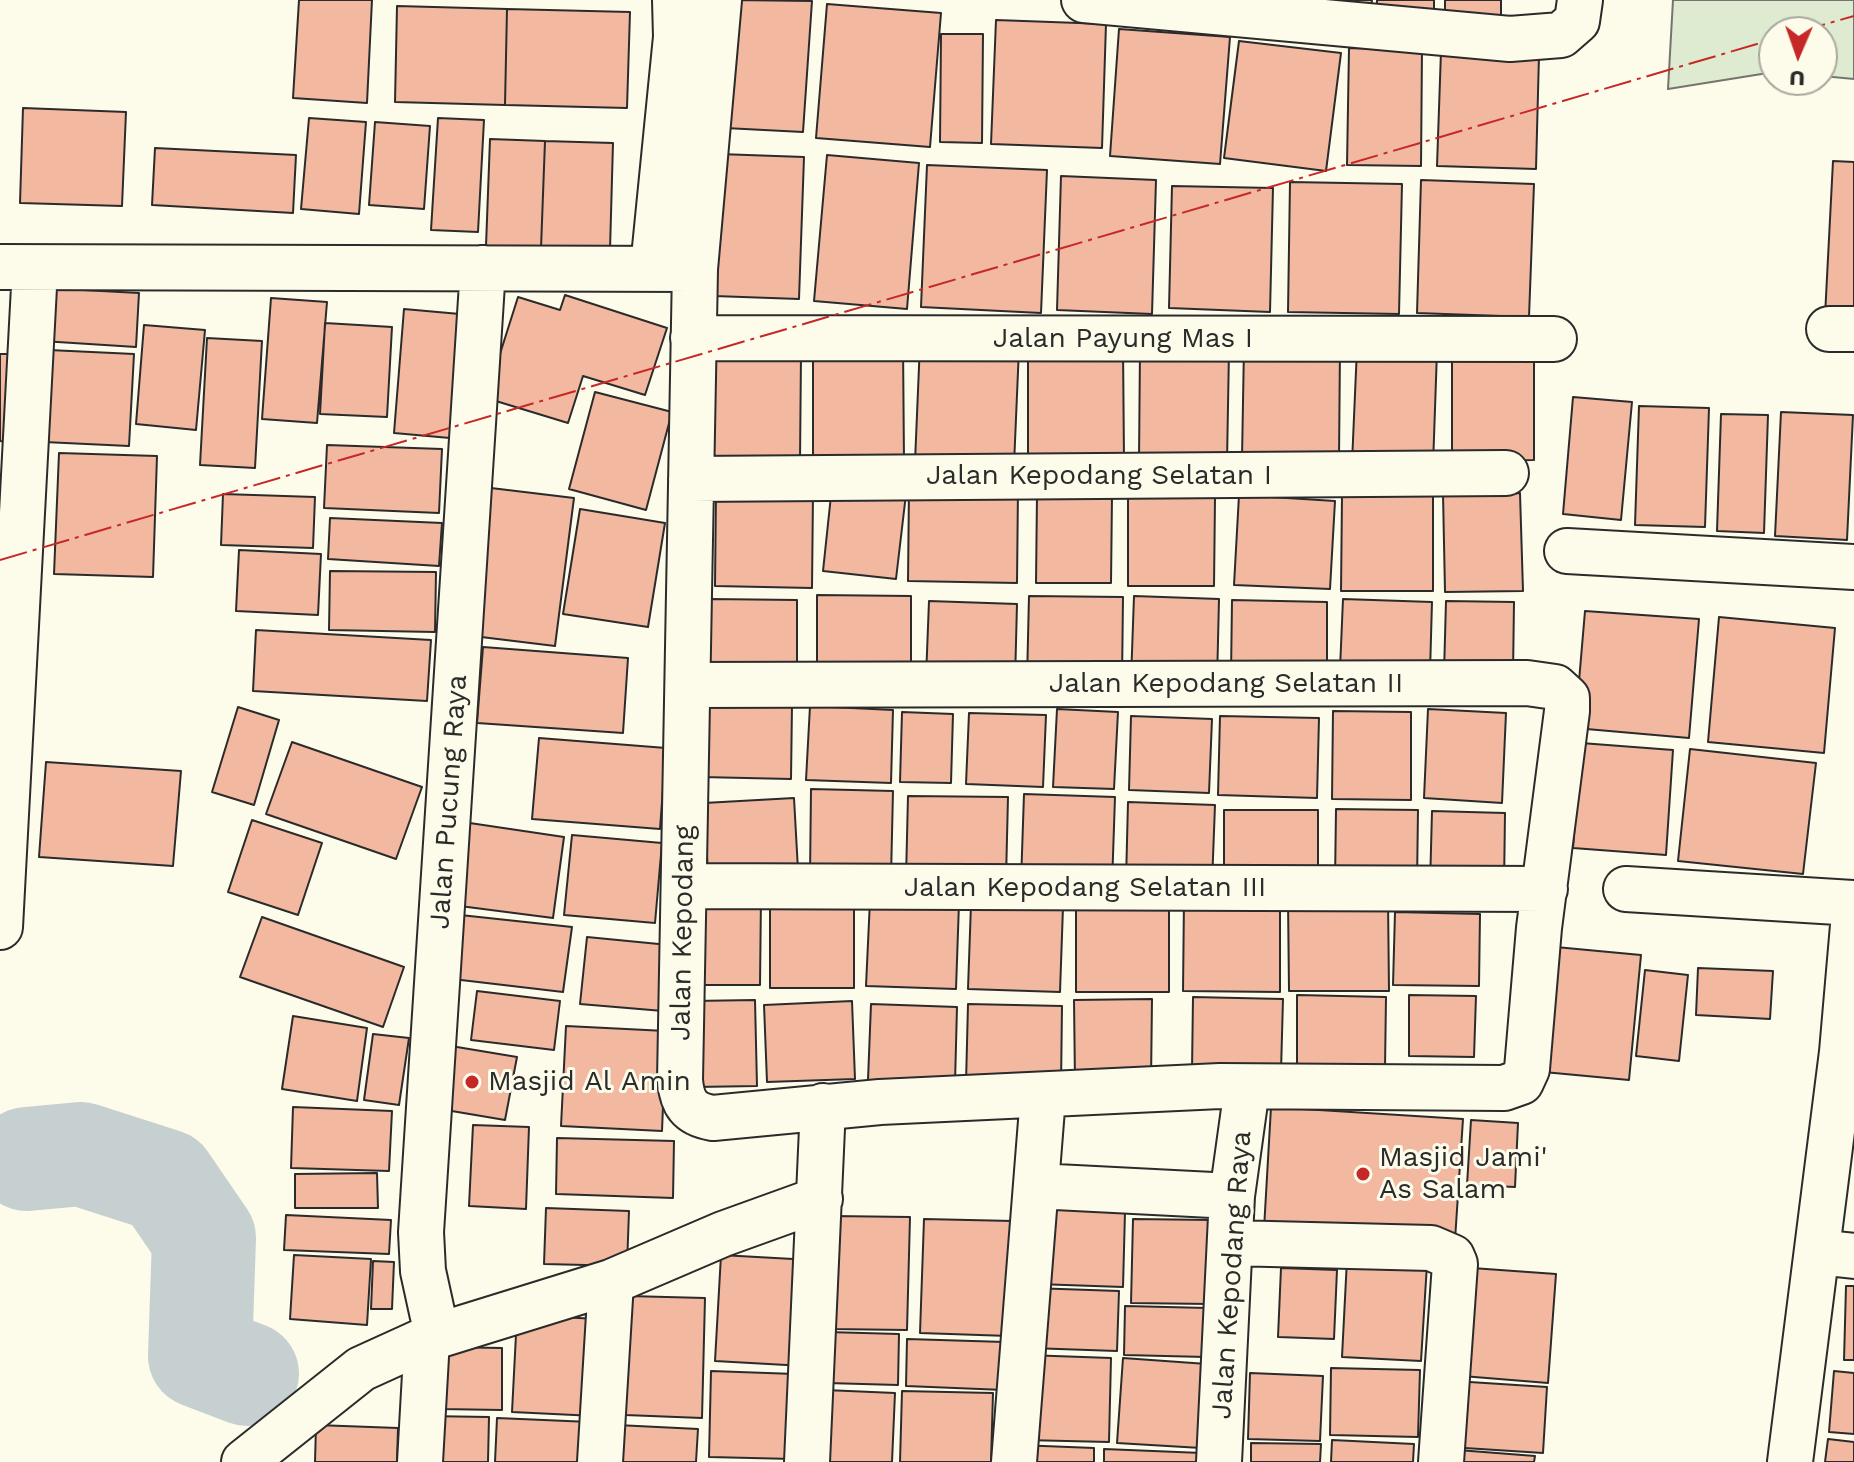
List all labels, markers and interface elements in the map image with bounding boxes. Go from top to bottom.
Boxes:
north arrow [1758,16,1838,96]
text: U [1789,66,1805,91]
street label: Jalan Payung Mas I [993,322,1253,356]
street label: Jalan Kepodang Selatan I [926,459,1272,493]
street label: Jalan Kepodang Selatan II [1049,667,1403,701]
street label: Jalan Pucung Raya [423,674,475,930]
street label: Jalan Kepodang [664,825,702,1041]
street label: Jalan Kepodang Selatan III [904,871,1266,905]
place label: Masjid Al Amin [488,1065,691,1099]
marker: Masjid Al Amin [463,1073,481,1091]
street label: Jalan Kepodang Raya [1205,1130,1259,1420]
place label: Masjid Jami' As Salam [1379,1141,1547,1207]
marker: Masjid Jami' As Salam [1354,1165,1372,1183]

